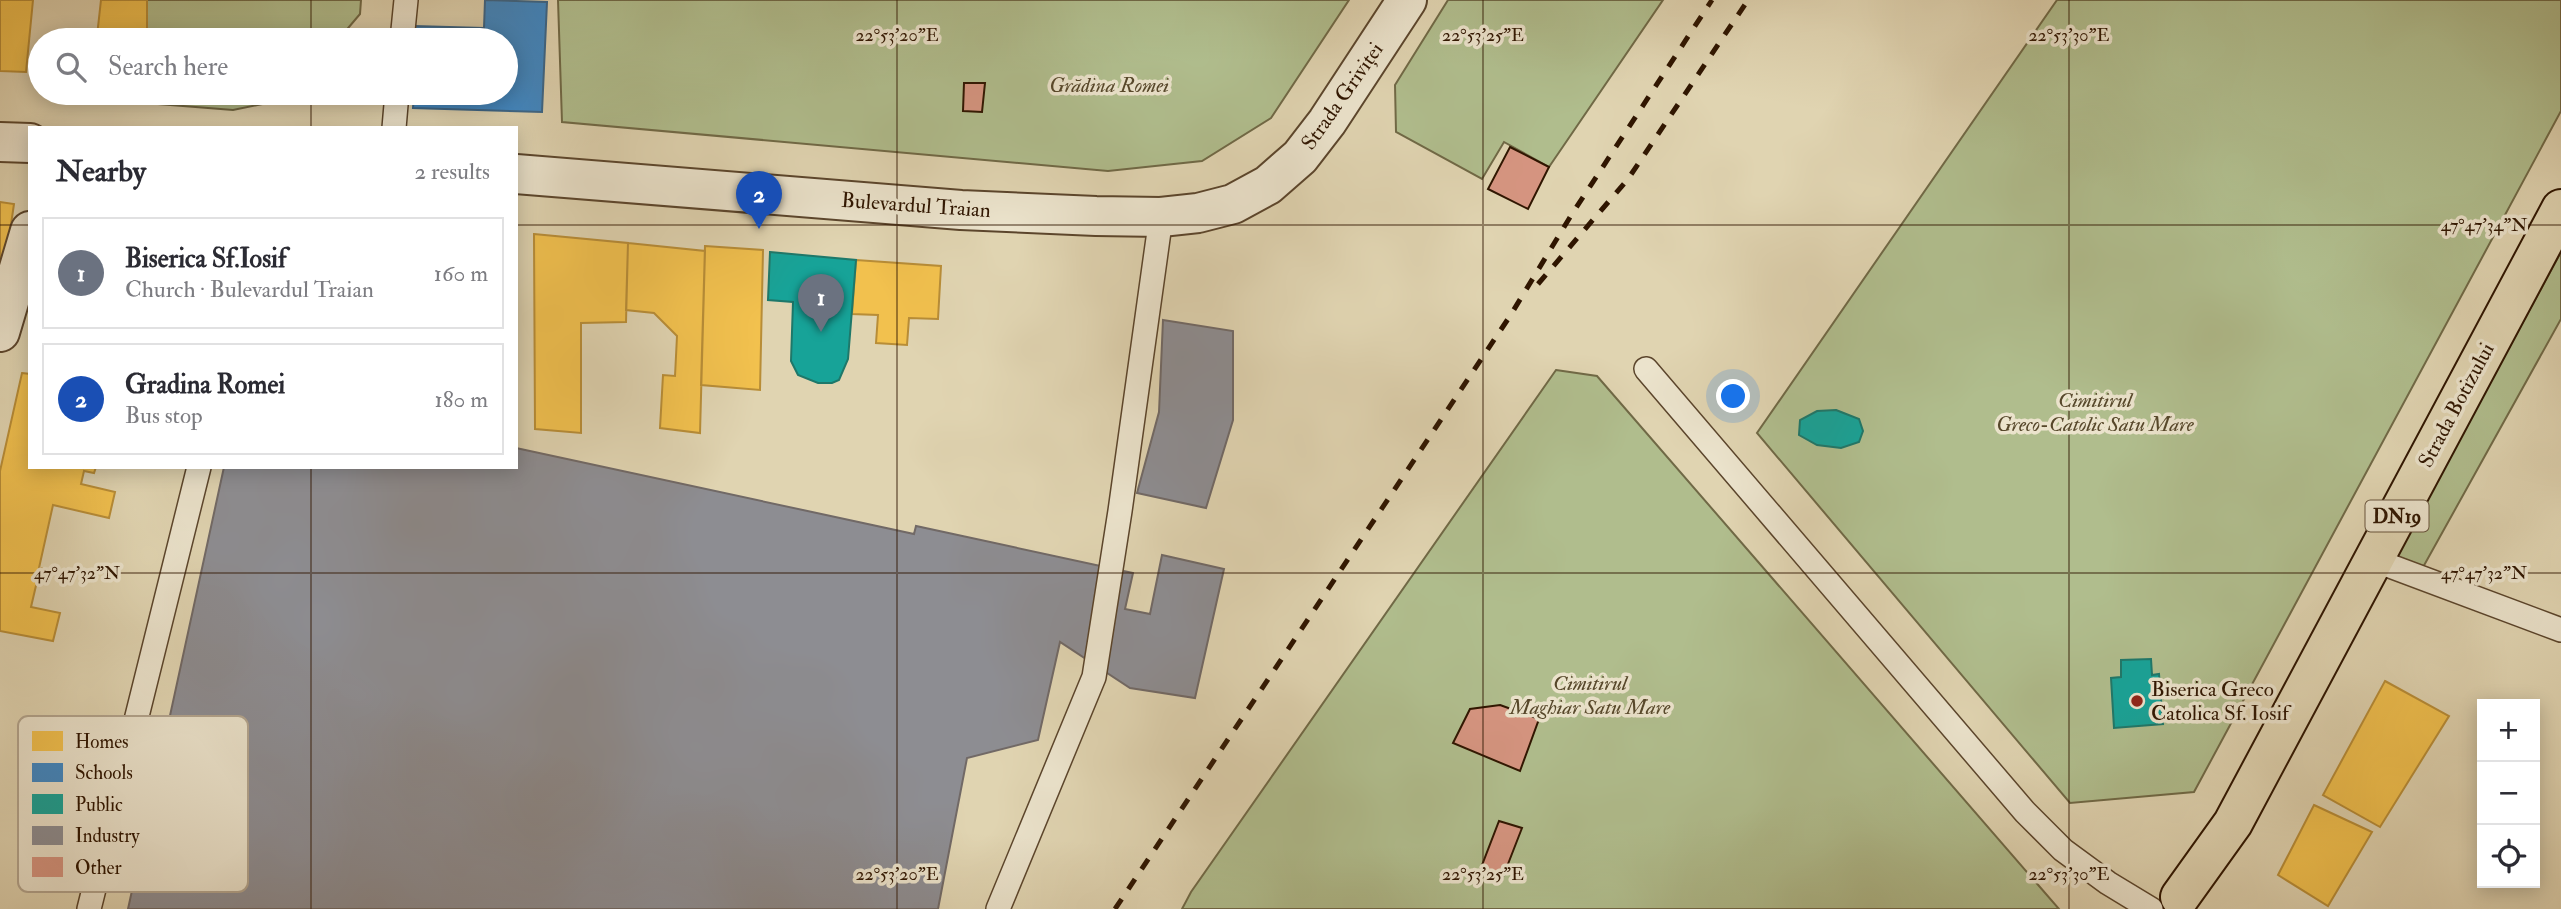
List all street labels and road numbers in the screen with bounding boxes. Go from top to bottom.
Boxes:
street label: Strada Griviței [1295,37,1390,155]
street label: Bulevardul Traian [840,187,992,224]
street label: Strada Botizului [2412,338,2501,472]
road number: DN19 [2366,500,2428,531]

